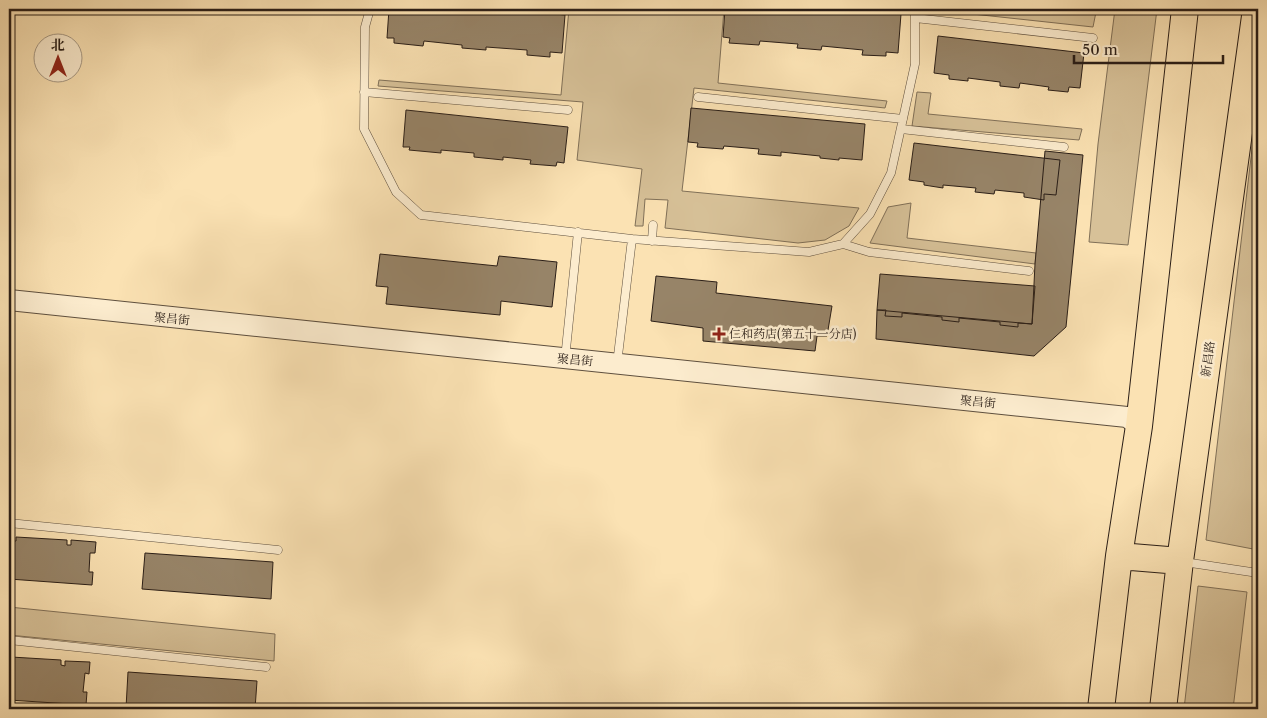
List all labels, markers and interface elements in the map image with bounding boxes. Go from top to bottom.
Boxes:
north arrow [32,32,82,82]
scale bar [1074,32,1223,64]
text: 北 [51,36,65,54]
text: 50 m [1082,40,1118,59]
street label: 聚昌街 [153,309,192,328]
place label: 仁和药店(第五十一分店) [729,326,857,341]
marker: 仁和药店(第五十一分店) [713,328,725,340]
street label: 新昌路 [1198,340,1217,378]
street label: 聚昌街 [556,350,595,369]
street label: 聚昌街 [959,392,998,411]

